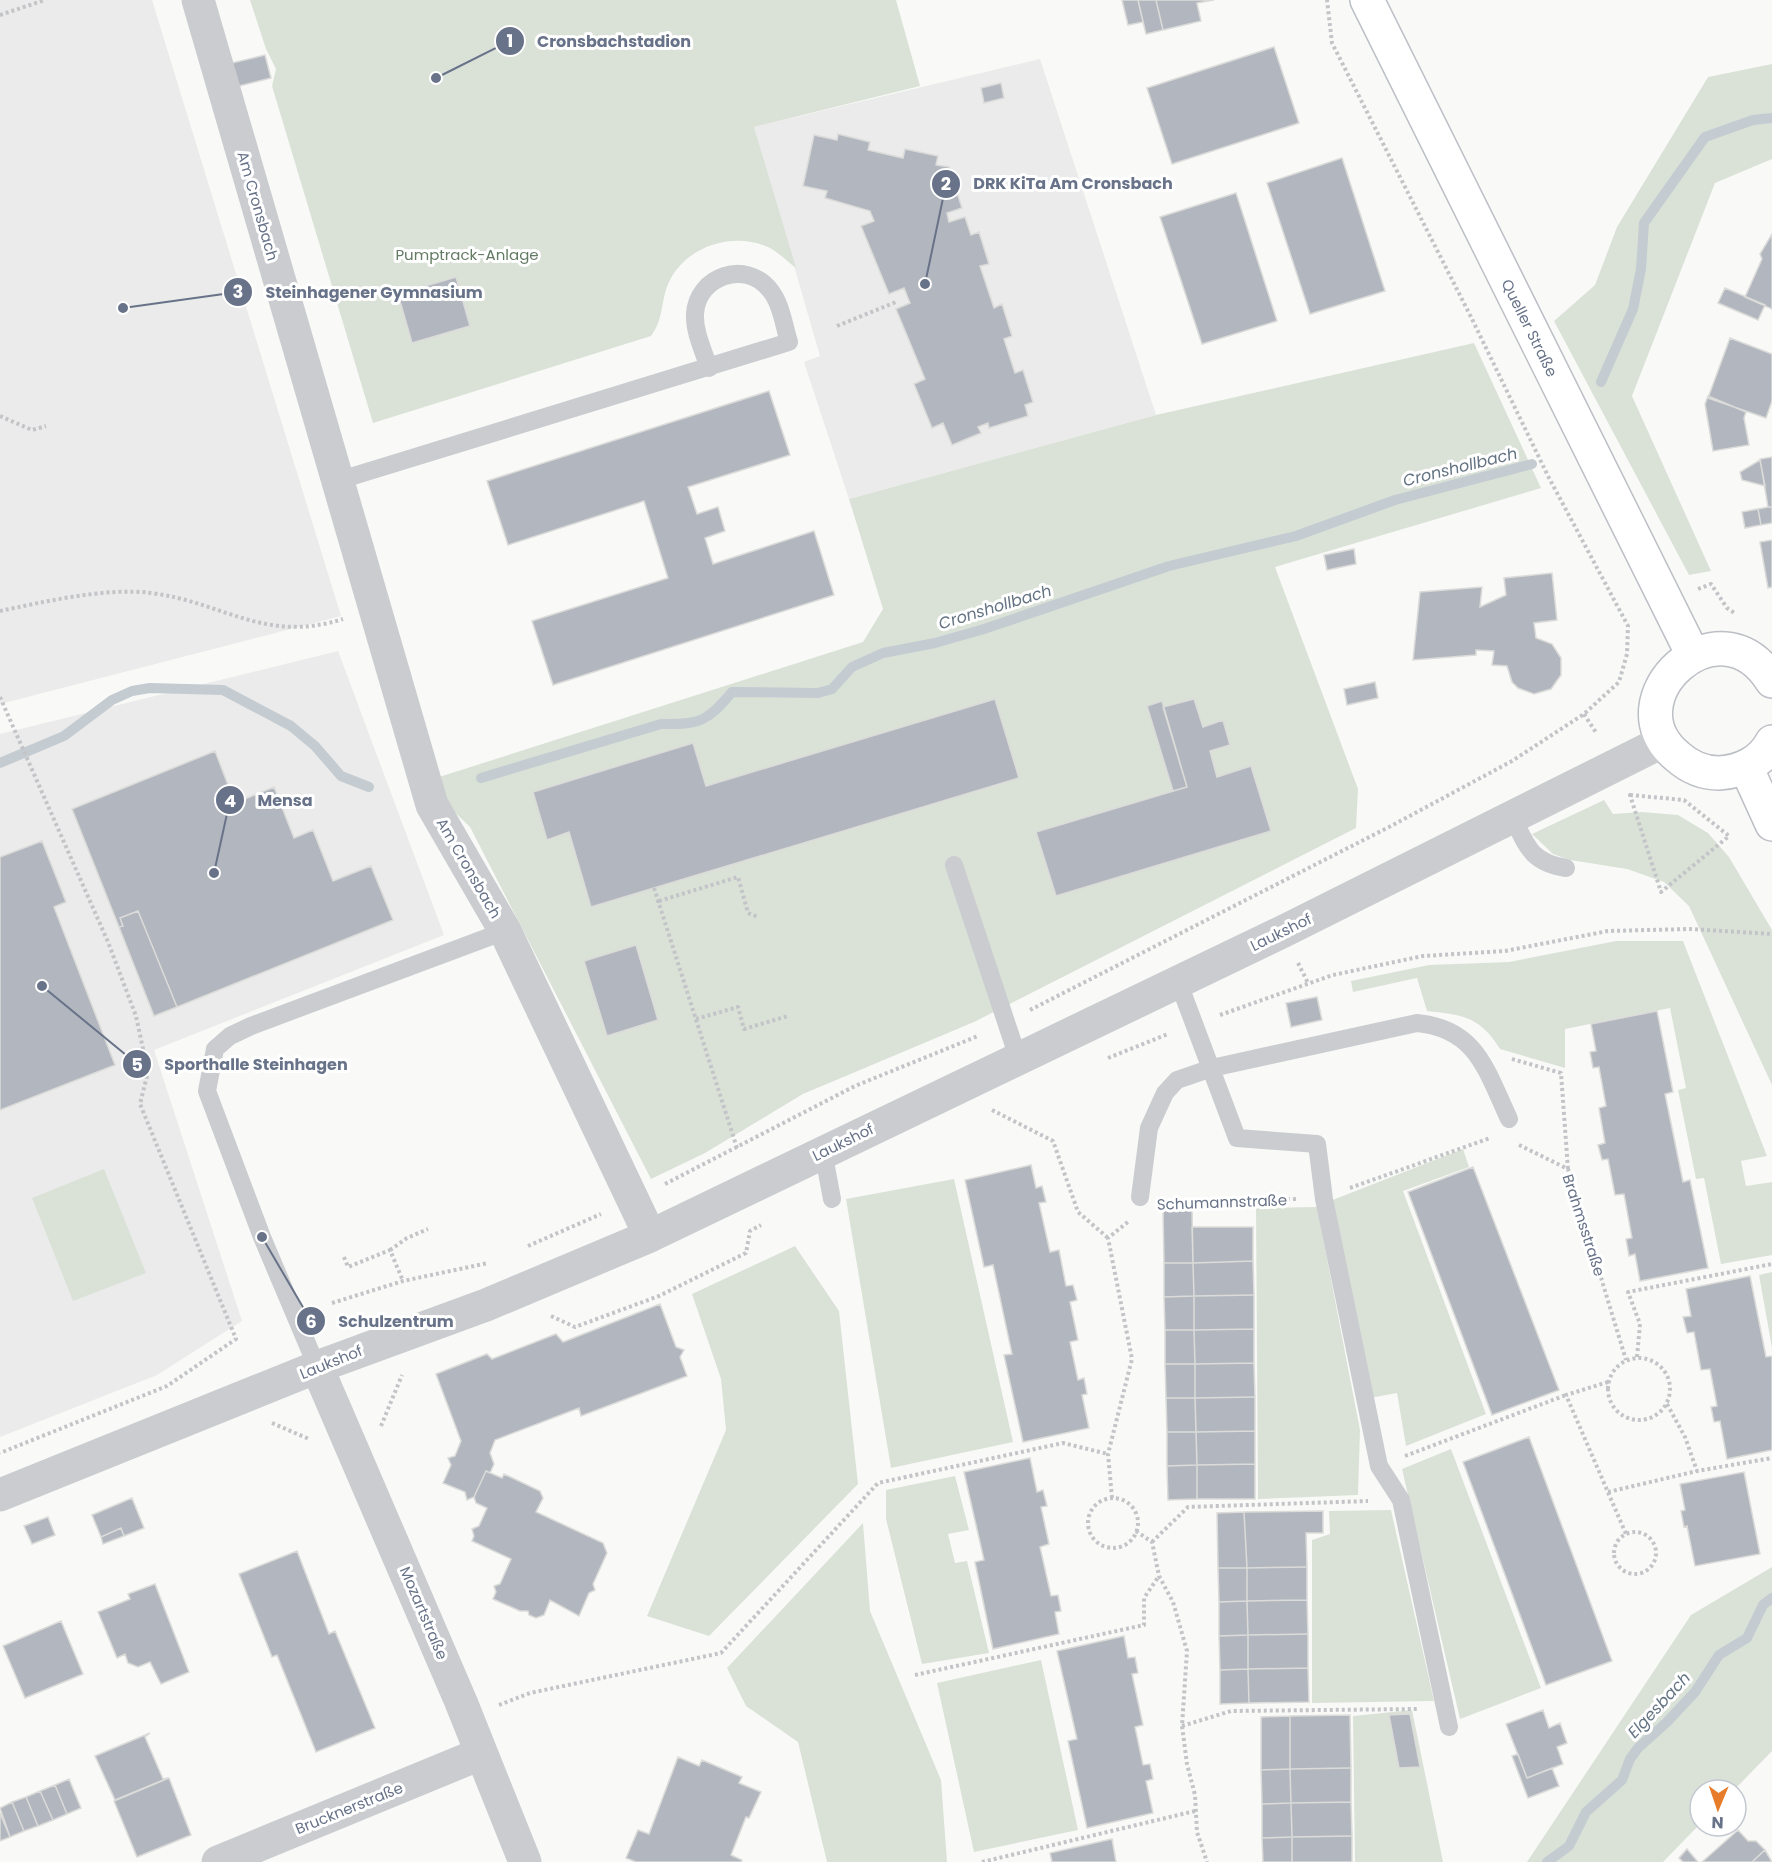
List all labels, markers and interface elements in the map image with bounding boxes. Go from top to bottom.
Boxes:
callout: Cronsbachstadion [495,24,703,58]
text: 1 [507,28,513,53]
text: Cronsbachstadion [537,30,691,53]
street label: Am Cronsbach [232,149,284,263]
callout: DRK KiTa Am Cronsbach [931,167,1185,201]
text: 2 [941,171,951,196]
text: DRK KiTa Am Cronsbach [973,172,1173,195]
park label: Pumptrack-Anlage [395,244,539,265]
callout: Steinhagener Gymnasium [223,275,495,309]
street label: Queller Straße [1497,275,1563,380]
text: 3 [233,279,243,304]
text: Steinhagener Gymnasium [265,281,483,304]
water label: Cronshollbach [1400,442,1520,492]
water label: Cronshollbach [936,579,1054,635]
callout: Mensa [215,783,324,817]
text: 4 [224,788,236,813]
text: Mensa [257,789,313,812]
street label: Am Cronsbach [432,814,506,922]
street label: Laukshof [1247,908,1315,956]
callout: Sporthalle Steinhagen [122,1047,359,1081]
text: 5 [131,1052,143,1077]
text: Sporthalle Steinhagen [164,1053,348,1076]
street label: Laukshof [809,1118,877,1166]
street label: Brahmsstraße [1558,1171,1610,1279]
street label: Schumannstraße [1156,1189,1288,1215]
callout: Schulzentrum [296,1304,466,1338]
text: 6 [305,1309,317,1334]
text: Schulzentrum [338,1310,454,1333]
street label: Laukshof [297,1340,366,1384]
street label: Mozartstraße [395,1563,453,1663]
water label: Elgesbach [1622,1667,1696,1743]
street label: Brucknerstraße [292,1777,406,1839]
north arrow [1688,1778,1748,1838]
text: N [1711,1811,1724,1834]

